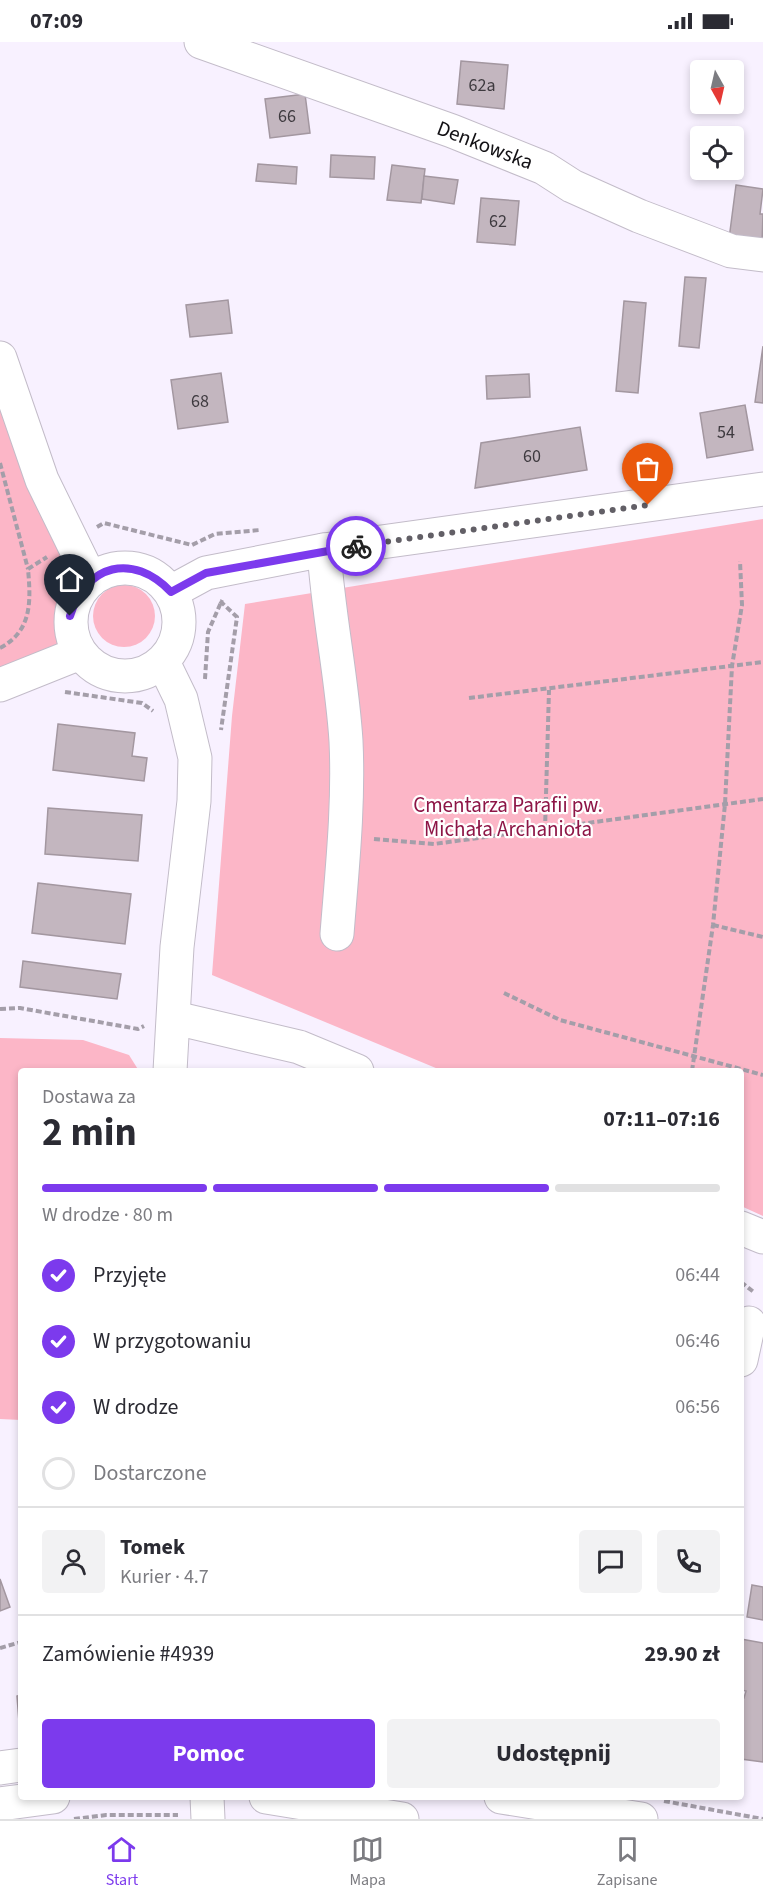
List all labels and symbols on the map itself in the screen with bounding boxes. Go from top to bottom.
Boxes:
north arrow [690,60,744,114]
house number: 62a [469,73,495,98]
house number: 66 [278,104,296,129]
street label: Denkowska [433,113,537,177]
house number: 62 [489,209,507,234]
house number: 68 [191,389,209,414]
house number: 54 [717,420,735,445]
pin [622,443,673,505]
house number: 60 [523,444,541,469]
courier [326,516,386,576]
pin [44,554,95,616]
park label: Cmentarza Parafii pw. Michała Archanioła [413,790,603,844]

